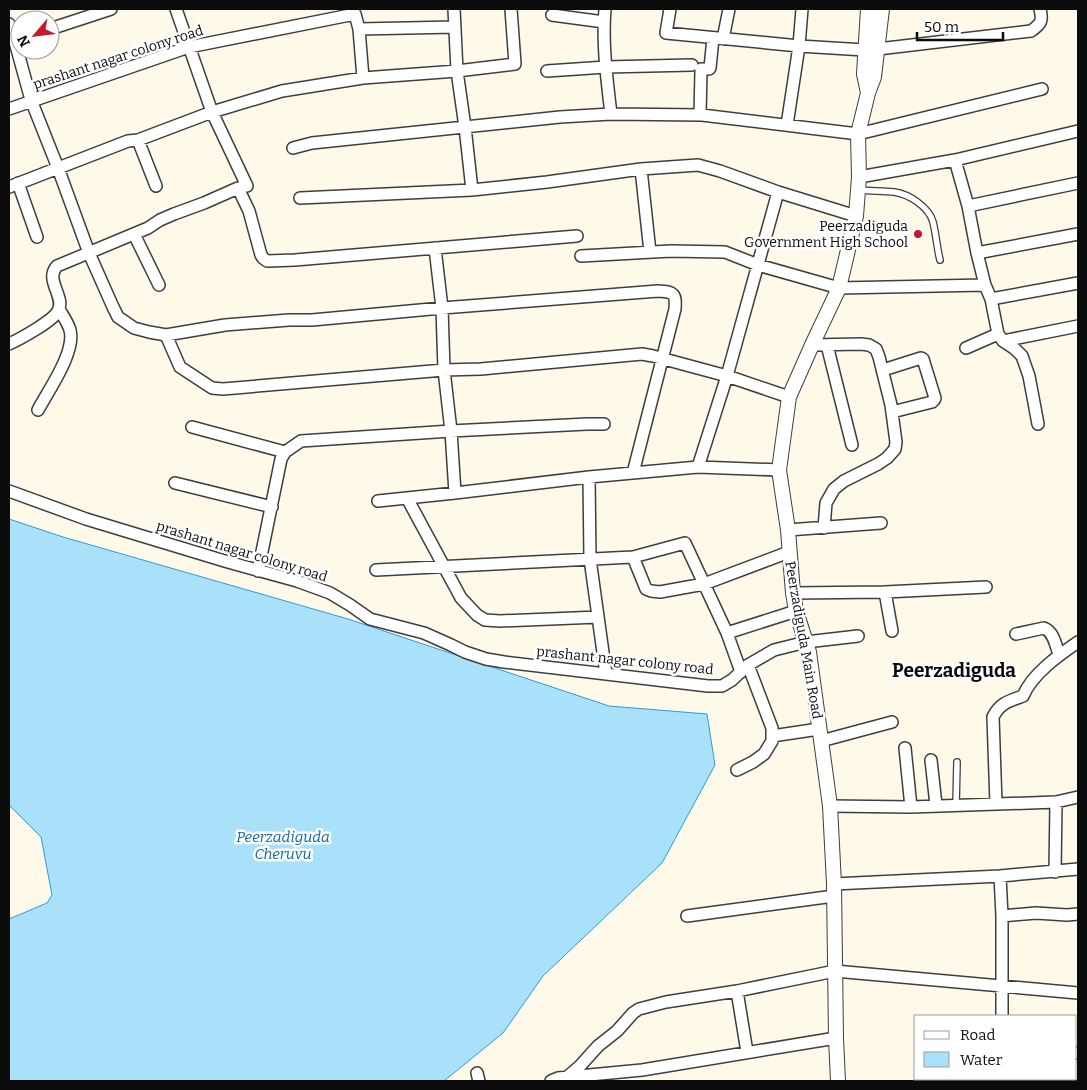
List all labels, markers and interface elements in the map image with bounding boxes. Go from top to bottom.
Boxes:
north arrow [10,10,60,60]
scale bar [917,10,1003,42]
text: 50 m [924,18,960,36]
street label: prashant nagar colony road [31,22,205,93]
text: N [14,32,34,50]
place label: Peerzadiguda Government High School [744,218,908,251]
marker: Peerzadiguda Government High School [912,228,924,240]
street label: prashant nagar colony road [154,517,329,586]
street label: Peerzadiguda Main Road [781,560,826,720]
street label: prashant nagar colony road [536,643,714,678]
district label: Peerzadiguda [892,659,1016,682]
water label: Peerzadiguda Cheruvu [236,828,330,863]
legend [914,1015,1077,1080]
text: Road [960,1026,995,1044]
text: Water [960,1051,1003,1069]

